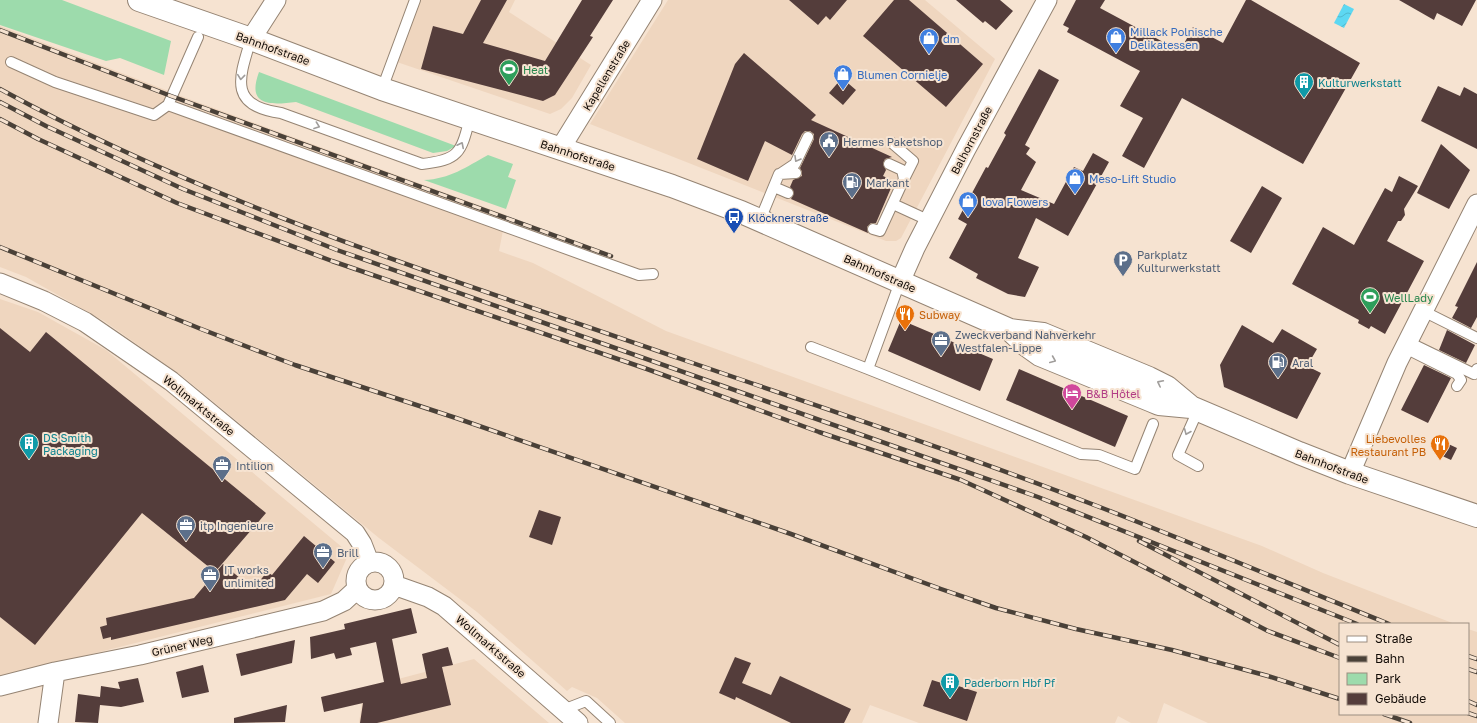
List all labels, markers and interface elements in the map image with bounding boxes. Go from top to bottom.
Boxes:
place label: Millack Polnische Delikatessen [1130,25,1223,51]
shop icon: Millack Polnische Delikatessen [1105,26,1127,54]
shop icon: dm [918,27,940,55]
street label: Bahnhofstraße [234,29,312,67]
place label: dm [943,32,960,45]
street label: Kapellenstraße [580,37,632,113]
sports icon: Heat [498,58,520,86]
place label: Heat [523,63,548,76]
shop icon: Blumen Cornielje [832,63,854,91]
place label: Blumen Cornielje [857,68,948,81]
building icon: Kulturwerkstatt [1293,71,1315,99]
one-way arrow [237,74,246,80]
place label: Kulturwerkstatt [1318,76,1402,89]
street label: Balhornstraße [948,104,994,176]
one-way arrow [314,121,321,130]
public building icon: Hermes Paketshop [818,130,840,158]
place label: Hermes Paketshop [843,135,943,148]
street label: Bahnhofstraße [539,137,617,173]
one-way arrow [456,142,464,149]
one-way arrow [794,155,802,162]
shop icon: Meso-Lift Studio [1064,167,1086,195]
fuel station icon: Markant [841,171,863,199]
place label: Meso-Lift Studio [1089,172,1177,185]
place label: Markant [866,176,909,189]
shop icon: lova Flowers [957,190,979,218]
place label: lova Flowers [982,195,1048,208]
bus stop icon: Klöcknerstraße [723,206,745,234]
place label: Klöcknerstraße [748,211,829,224]
place label: Parkplatz Kulturwerkstatt [1137,248,1221,274]
parking icon: Parkplatz Kulturwerkstatt [1112,249,1134,277]
street label: Bahnhofstraße [842,251,918,295]
sports icon: WellLady [1359,286,1381,314]
place label: WellLady [1384,291,1433,304]
restaurant icon: Subway [894,303,916,331]
place label: Subway [919,308,960,321]
place label: Zweckverband Nahverkehr Westfalen-Lippe [955,328,1097,354]
office icon: Zweckverband Nahverkehr Westfalen-Lippe [930,329,952,357]
fuel station icon: Aral [1267,351,1289,379]
one-way arrow [1048,355,1056,363]
place label: Aral [1292,356,1314,369]
street label: Wollmarktstraße [161,372,237,438]
one-way arrow [1157,380,1164,388]
hotel icon: B&B Hôtel [1061,382,1083,410]
place label: B&B Hôtel [1086,387,1141,400]
one-way arrow [1184,429,1192,436]
place label: DS Smith Packaging [43,431,98,457]
building icon: DS Smith Packaging [18,432,40,460]
place label: Liebevolles Restaurant PB [1350,432,1426,458]
restaurant icon: Liebevolles Restaurant PB [1429,433,1451,461]
street label: Bahnhofstraße [1293,446,1371,486]
office icon: Intilion [211,454,233,482]
place label: Intilion [236,459,273,472]
office icon: itp Ingenieure [175,514,197,542]
place label: itp Ingenieure [200,519,274,532]
office icon: Brill [312,541,334,569]
place label: Brill [337,546,359,559]
place label: IT works unlimited [224,563,274,589]
office icon: IT works unlimited [199,564,221,592]
street label: Wollmarktstraße [453,612,529,680]
legend [1339,623,1469,715]
text: Straße [1375,631,1413,646]
street label: Grüner Weg [150,632,214,658]
text: Bahn [1375,651,1405,666]
building icon: Paderborn Hbf Pf [939,671,961,699]
text: Park [1375,671,1401,686]
place label: Paderborn Hbf Pf [964,676,1055,689]
text: Gebäude [1375,691,1426,706]

